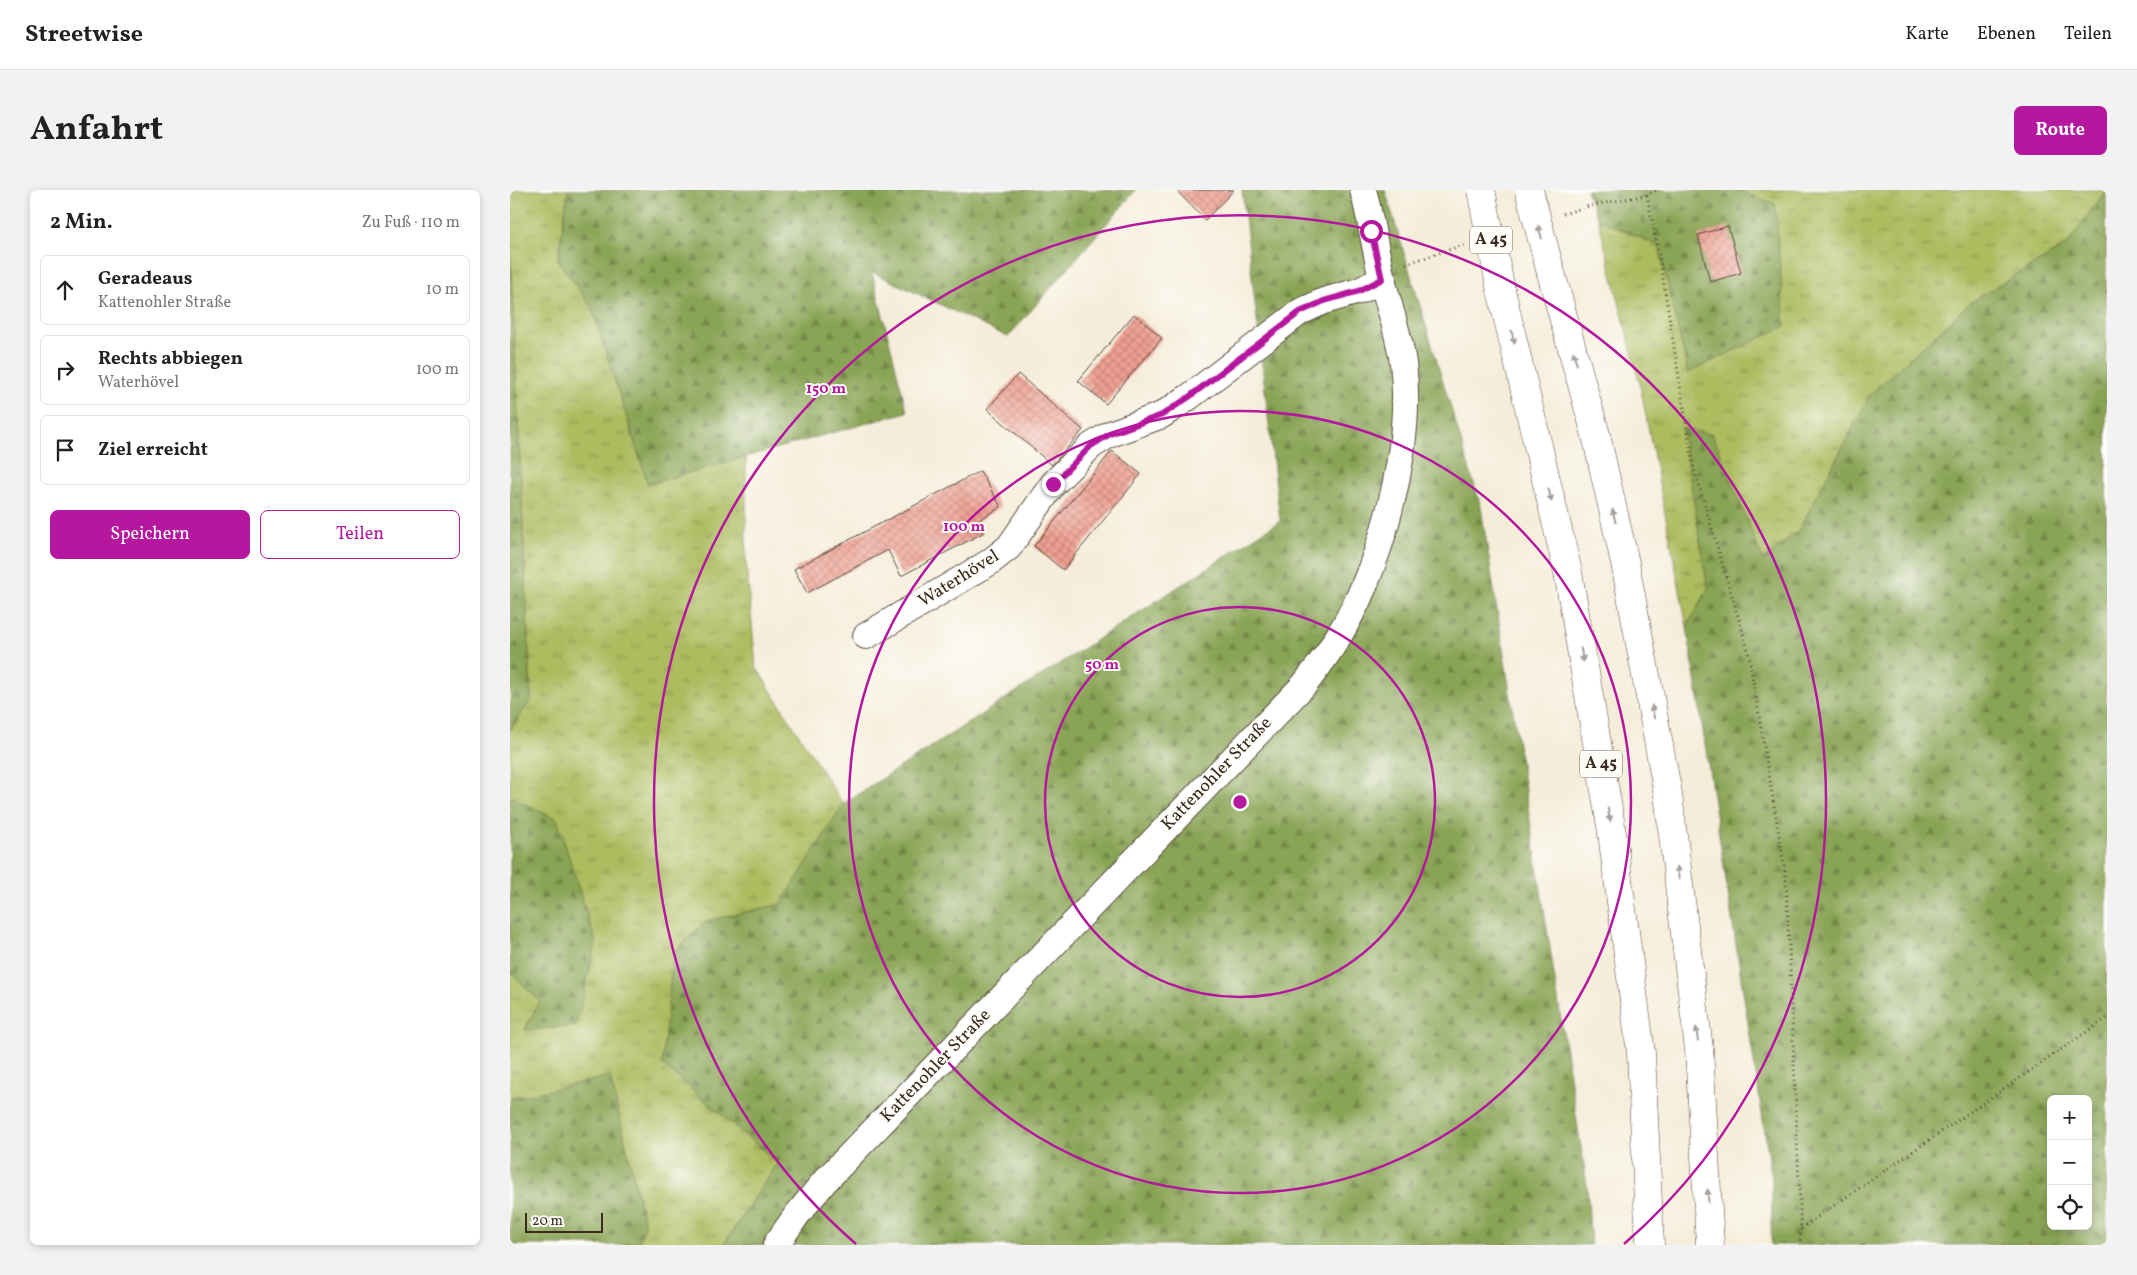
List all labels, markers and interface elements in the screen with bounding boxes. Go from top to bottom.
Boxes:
text: Streetwise [25,18,143,52]
text: Karte [1905,22,1949,47]
text: Ebenen [1977,22,2036,47]
text: Teilen [2064,22,2112,47]
text: Anfahrt [30,106,163,154]
button: Route [2014,106,2107,155]
text: 2 Min. [50,208,113,237]
text: Zu Fuß · 110 m [362,212,460,234]
route start [1360,220,1383,243]
one-way arrow [1536,224,1544,239]
road number: A 45 [1470,226,1512,254]
text: Geradeaus [98,266,193,292]
icon: ahead [51,276,79,304]
text: 10 m [426,279,459,301]
text: Kattenohler Straße [98,292,231,314]
one-way arrow [1509,330,1517,345]
text: Rechts abbiegen [98,346,243,372]
one-way arrow [1570,351,1578,366]
icon: right [51,356,79,384]
text: 100 m [416,359,459,381]
text: Waterhövel [98,372,179,394]
text: 150 m [806,379,846,400]
icon: arrive [51,436,79,464]
text: Ziel erreicht [98,437,208,463]
route end [1042,473,1065,496]
one-way arrow [1546,488,1554,503]
one-way arrow [1610,508,1618,523]
button: Speichern [50,510,250,559]
button: Teilen [260,510,460,559]
text: 100 m [943,517,986,538]
street label: Waterhövel [914,544,1004,614]
one-way arrow [1579,647,1587,663]
text: 50 m [1085,655,1119,676]
one-way arrow [1649,705,1657,720]
street label: Kattenohler Straße [1156,711,1278,837]
road number: A 45 [1580,750,1622,778]
centre of rings [1231,793,1249,811]
one-way arrow [1606,807,1614,823]
one-way arrow [1674,865,1682,881]
street label: Kattenohler Straße [875,1003,997,1129]
one-way arrow [1693,1026,1701,1042]
map controls [2047,1095,2092,1230]
button: + [2047,1095,2092,1140]
button: − [2047,1140,2092,1185]
button: locate [2047,1185,2092,1230]
one-way arrow [1703,1188,1711,1204]
scale bar [525,1210,602,1233]
text: 20 m [532,1212,563,1231]

